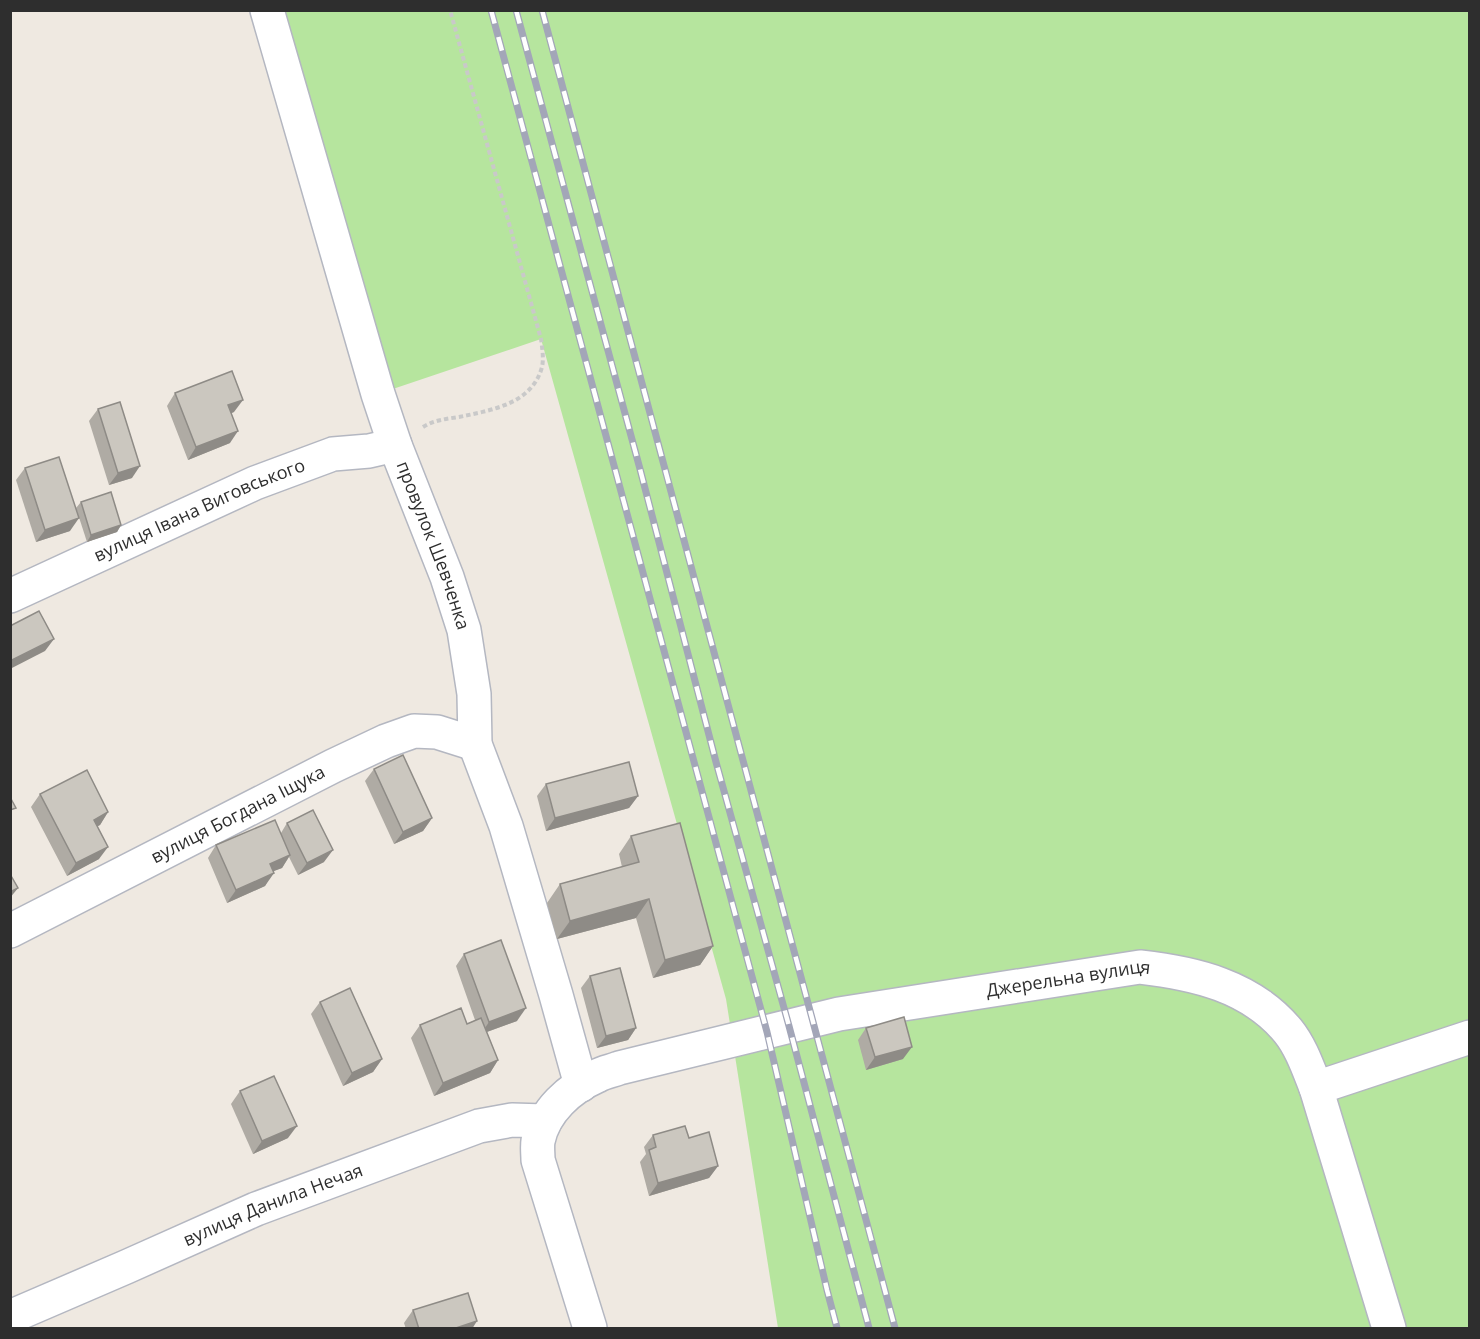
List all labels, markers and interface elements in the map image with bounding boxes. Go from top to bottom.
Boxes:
street label: вулиця Івана Виговського [90,453,308,567]
street label: провулок Шевченка [391,457,476,633]
street label: вулиця Богдана Іщука [146,759,329,868]
street label: Джерельна вулиця [984,954,1152,1002]
street label: вулиця Данила Нечая [179,1157,366,1251]

